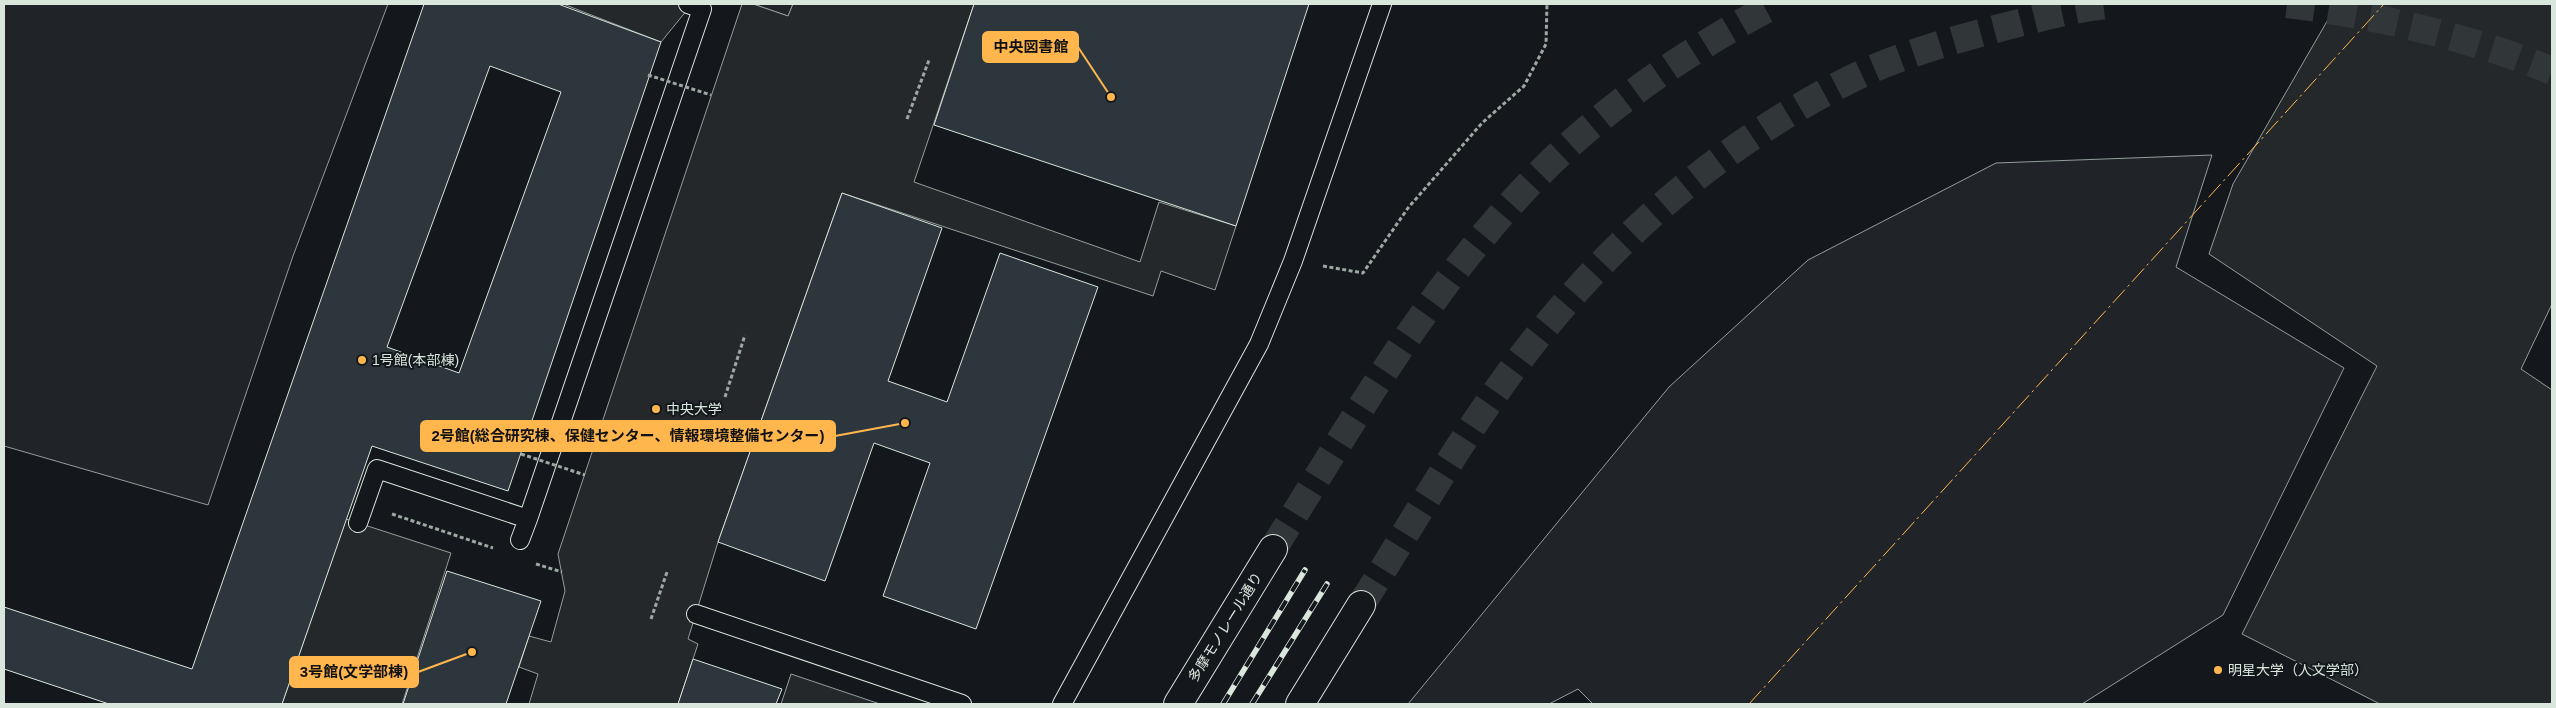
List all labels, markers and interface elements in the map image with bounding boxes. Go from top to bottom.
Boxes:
callout: 中央図書館 [983,32,1078,62]
text: 中央図書館 [993,38,1069,55]
place label: 1号館(本部棟) [372,352,459,368]
marker: 1号館(本部棟) [356,354,368,366]
place label: 中央大学 [666,401,722,417]
marker: 中央大学 [650,403,662,415]
callout: 2号館(総合研究棟、保健センター、情報環境整備センター) [421,421,835,451]
text: 2号館(総合研究棟、保健センター、情報環境整備センター) [431,427,825,444]
street label: 多摩モノレール通り [1185,569,1265,685]
callout: 3号館(文学部棟) [290,657,418,687]
place label: 明星大学（人文学部） [2228,662,2368,678]
text: 3号館(文学部棟) [300,663,408,680]
marker: 明星大学（人文学部） [2212,664,2224,676]

